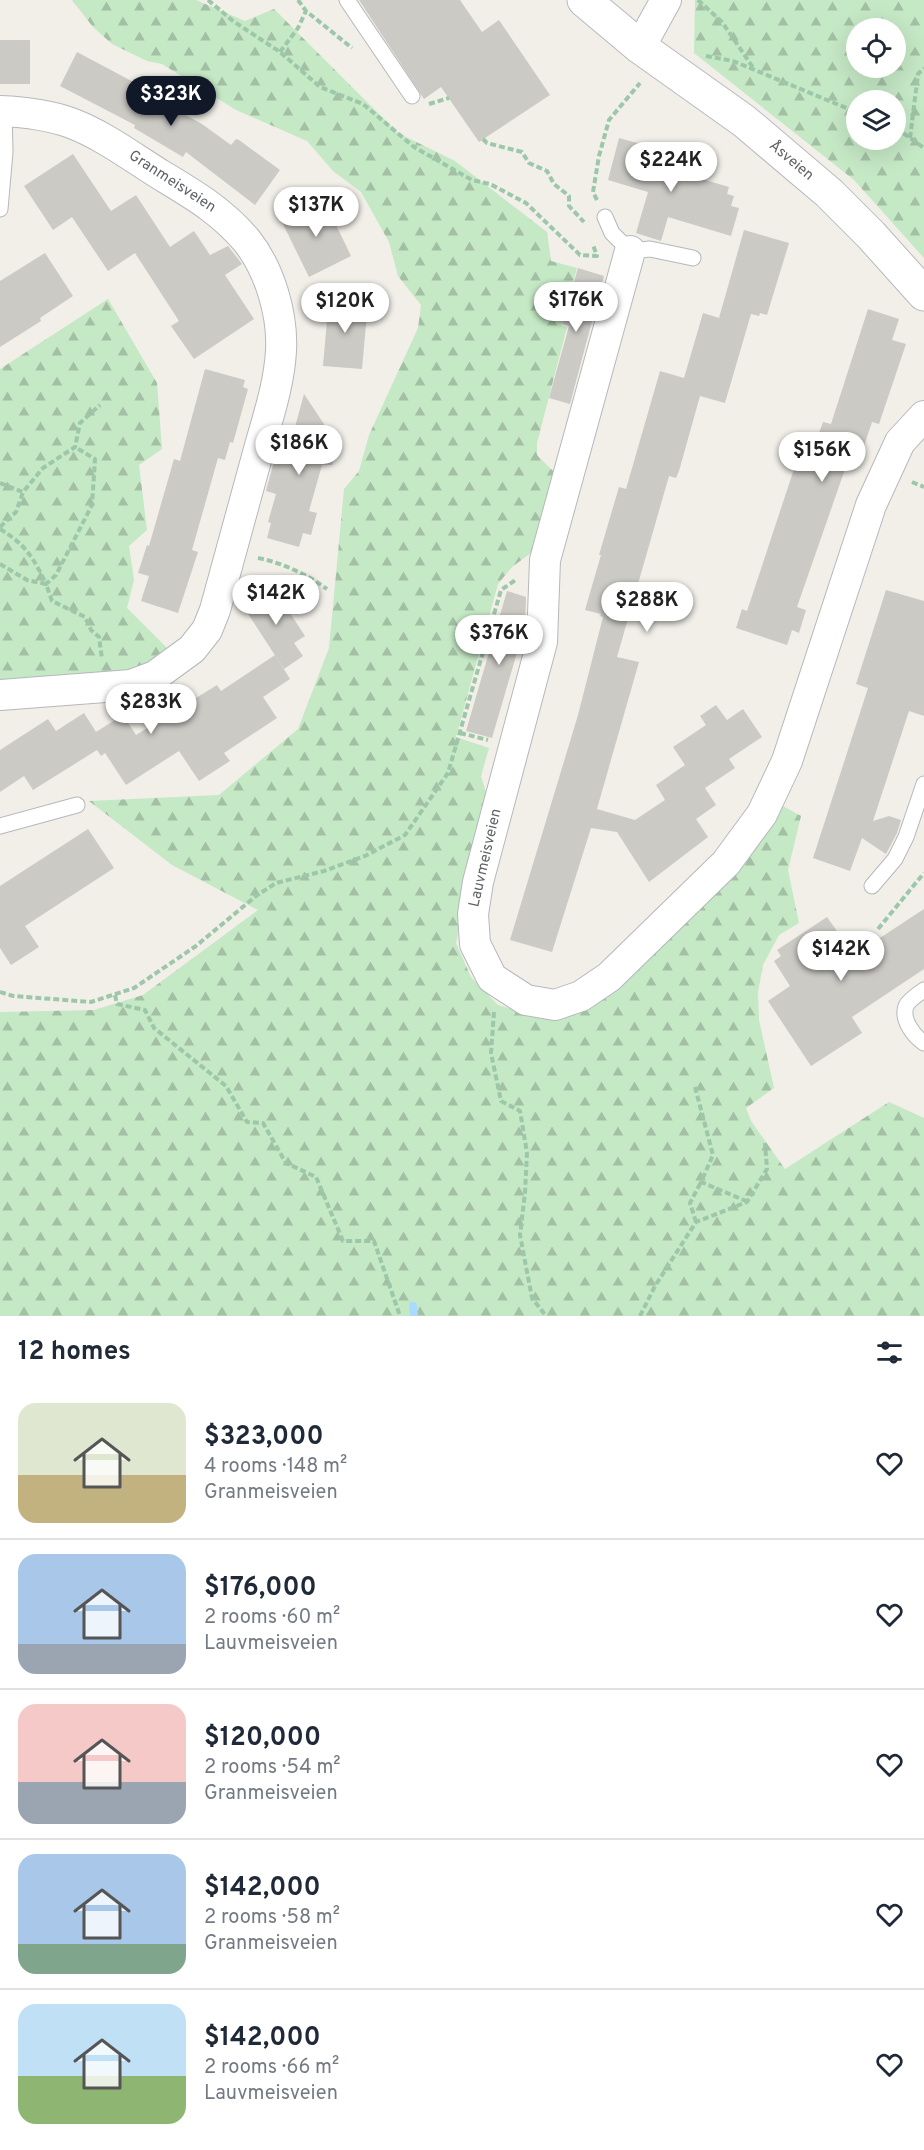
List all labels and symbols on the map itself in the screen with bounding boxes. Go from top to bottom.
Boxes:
pin: $323K [129,76,213,127]
street label: Åsveien [765,137,817,185]
pin: $224K [629,142,713,193]
street label: Granmeisveien [125,147,219,217]
pin: $137K [274,187,358,238]
pin: $176K [534,282,618,333]
pin: $120K [303,283,387,334]
pin: $186K [257,425,341,476]
pin: $156K [780,432,864,483]
pin: $142K [234,575,318,626]
pin: $288K [605,582,689,633]
pin: $376K [457,615,541,666]
pin: $283K [109,684,193,735]
street label: Lauvmeisveien [465,807,507,909]
pin: $142K [799,931,883,982]

